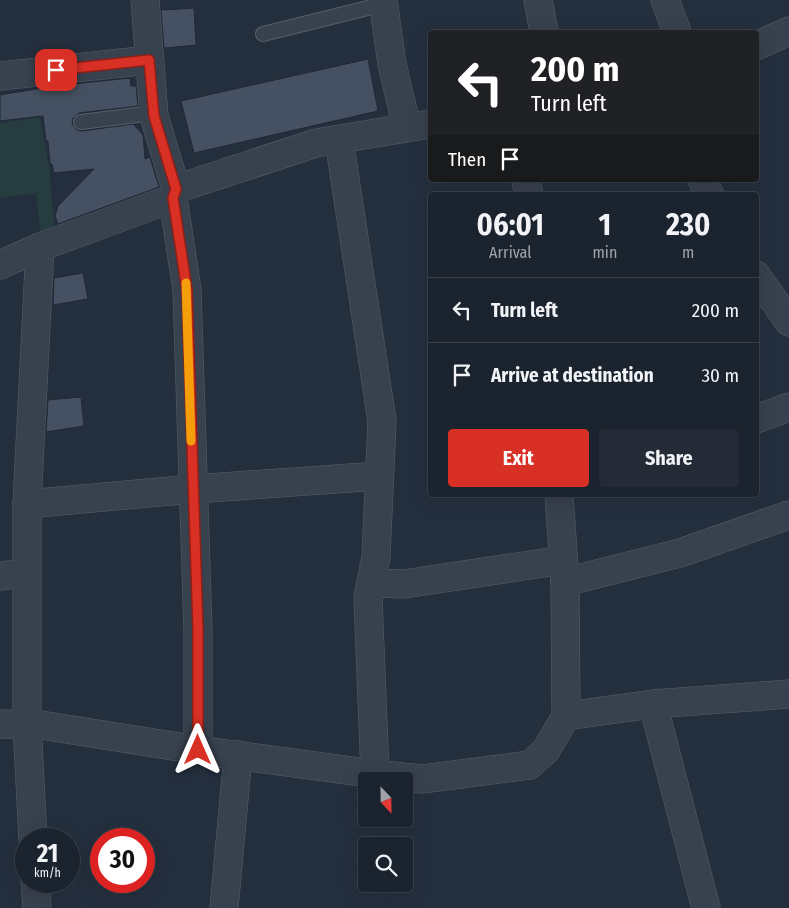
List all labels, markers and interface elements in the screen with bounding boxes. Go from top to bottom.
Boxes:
text: 200 m [531,48,619,90]
pin [35,49,77,91]
icon: left [448,50,513,115]
icon: arrive [42,56,70,84]
text: Turn left [531,90,607,117]
icon: arrive [496,145,524,173]
text: Then [448,148,486,171]
text: 06:01 [477,207,544,243]
text: 1 [599,207,611,243]
text: 230 [666,207,710,243]
text: Arrival [489,243,531,262]
text: min [593,243,617,262]
text: m [682,243,694,262]
icon: left [448,296,476,324]
text: Turn left [491,299,558,322]
text: 200 m [692,299,739,322]
icon: arrive [448,361,476,389]
text: Arrive at destination [491,364,654,387]
text: 30 m [701,364,739,387]
button: Exit [448,429,589,487]
button: Share [599,429,739,487]
position arrow [171,723,223,775]
north arrow [358,772,412,828]
map controls [358,772,413,892]
speed limit sign: 30 [90,828,155,893]
button: search [358,837,413,892]
text: 21 [37,839,58,869]
text: km/h [34,866,61,880]

